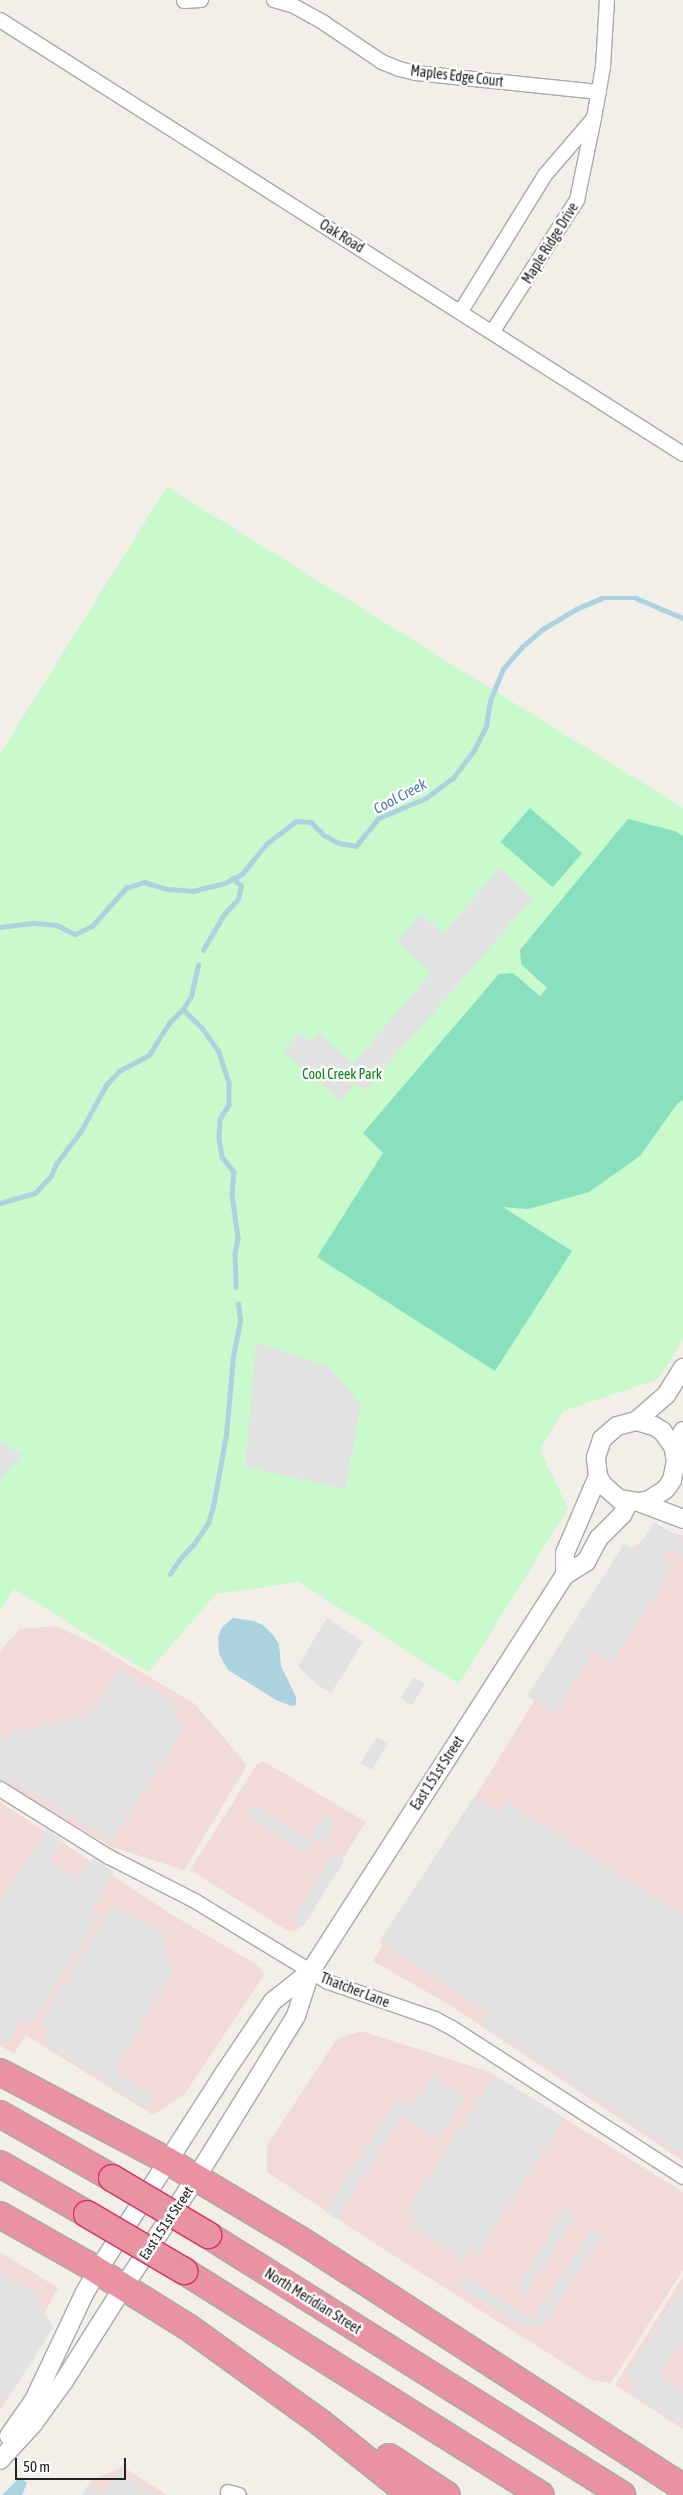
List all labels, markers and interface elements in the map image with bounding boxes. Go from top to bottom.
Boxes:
street label: Maples Edge Court [410,62,504,90]
street label: Maple Ridge Drive [518,199,582,287]
street label: Oak Road [317,216,367,256]
water label: Cool Creek [370,775,430,817]
park label: Cool Creek Park [302,1066,382,1082]
street label: East 151st Street [407,1733,467,1813]
street label: Thatcher Lane [318,1969,392,2011]
street label: East 151st Street [135,2183,197,2263]
street label: North Meridian Street [262,2265,364,2337]
scale bar [18,2448,129,2480]
text: 50 m [23,2458,50,2475]

